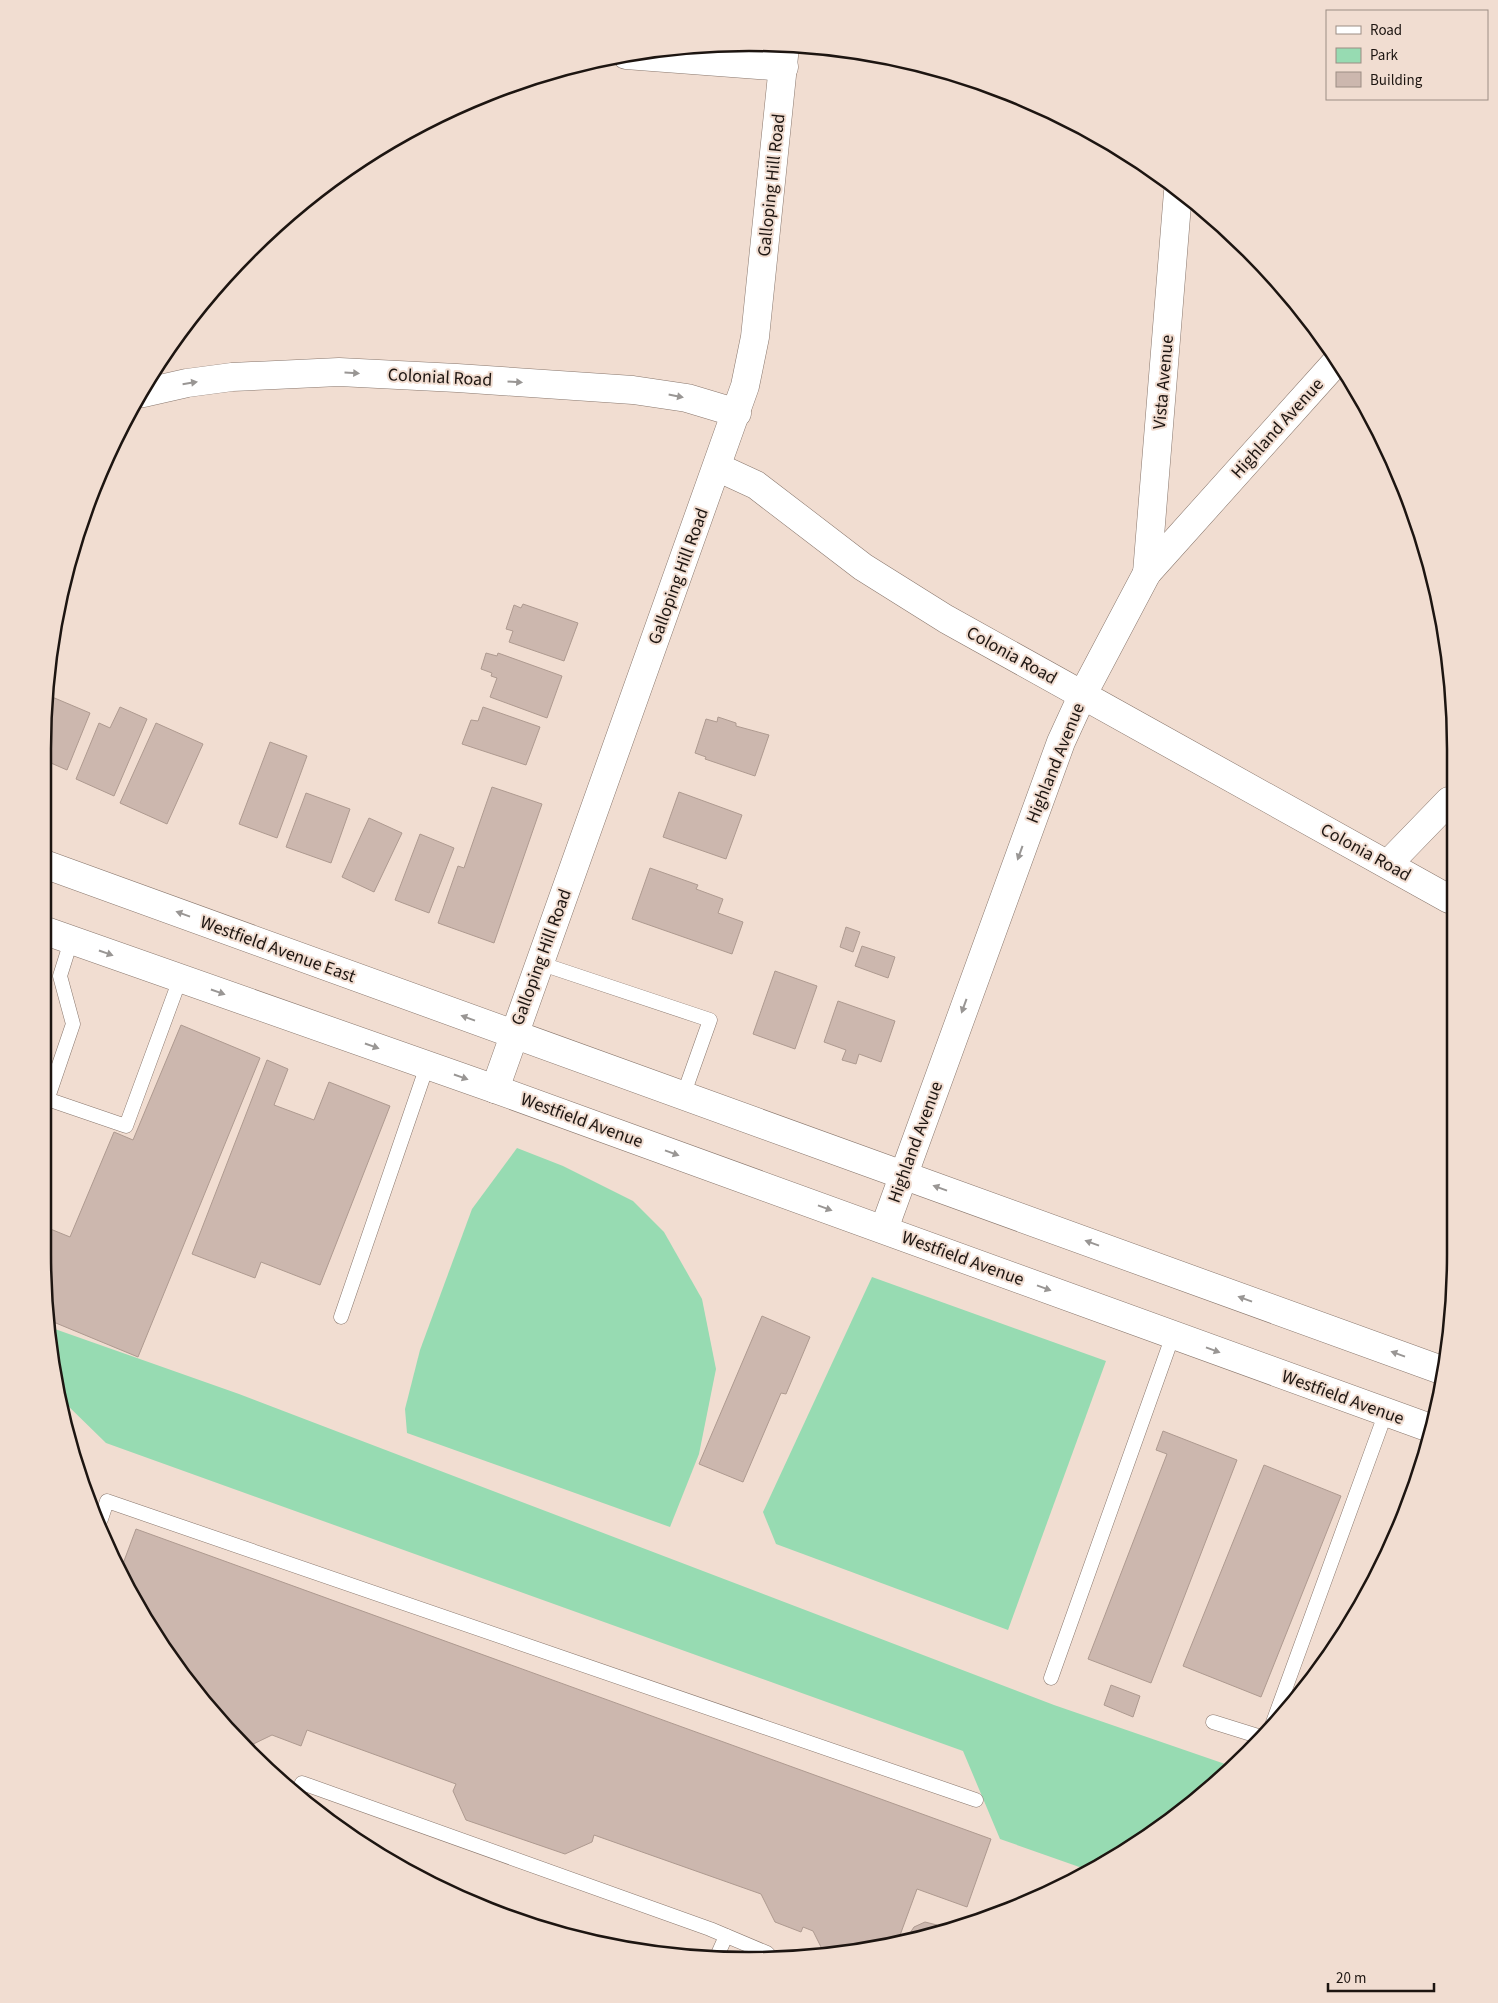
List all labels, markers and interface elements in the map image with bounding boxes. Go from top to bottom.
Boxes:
legend [1326,10,1488,100]
text: Road [1370,20,1402,41]
text: Park [1370,45,1399,66]
text: Building [1370,70,1423,91]
street label: Galloping Hill Road [752,112,791,258]
street label: Vista Avenue [1147,334,1180,430]
street label: Colonial Road [387,362,493,393]
one-way arrow [345,369,361,377]
street label: Highland Avenue [1225,373,1329,484]
one-way arrow [507,378,523,386]
one-way arrow [183,379,199,387]
one-way arrow [669,392,684,400]
street label: Galloping Hill Road [642,504,715,648]
street label: Colonia Road [962,620,1062,691]
street label: Highland Avenue [1020,699,1091,827]
street label: Colonia Road [1316,817,1416,888]
one-way arrow [1016,846,1024,861]
street label: Galloping Hill Road [505,885,578,1029]
one-way arrow [175,910,190,918]
street label: Westfield Avenue East [197,910,359,989]
one-way arrow [98,949,113,957]
one-way arrow [211,989,226,996]
one-way arrow [960,999,968,1014]
one-way arrow [460,1014,475,1021]
one-way arrow [364,1043,379,1050]
one-way arrow [454,1074,469,1082]
street label: Highland Avenue [882,1078,949,1206]
street label: Westfield Avenue [517,1087,647,1154]
one-way arrow [665,1150,680,1157]
one-way arrow [932,1184,947,1191]
one-way arrow [818,1204,833,1212]
street label: Westfield Avenue [898,1225,1028,1292]
one-way arrow [1085,1239,1100,1246]
one-way arrow [1036,1285,1051,1292]
one-way arrow [1237,1295,1252,1303]
one-way arrow [1205,1347,1220,1354]
one-way arrow [1390,1350,1405,1358]
street label: Westfield Avenue [1278,1364,1408,1431]
scale bar [1328,1960,1434,1992]
text: 20 m [1336,1968,1366,1989]

